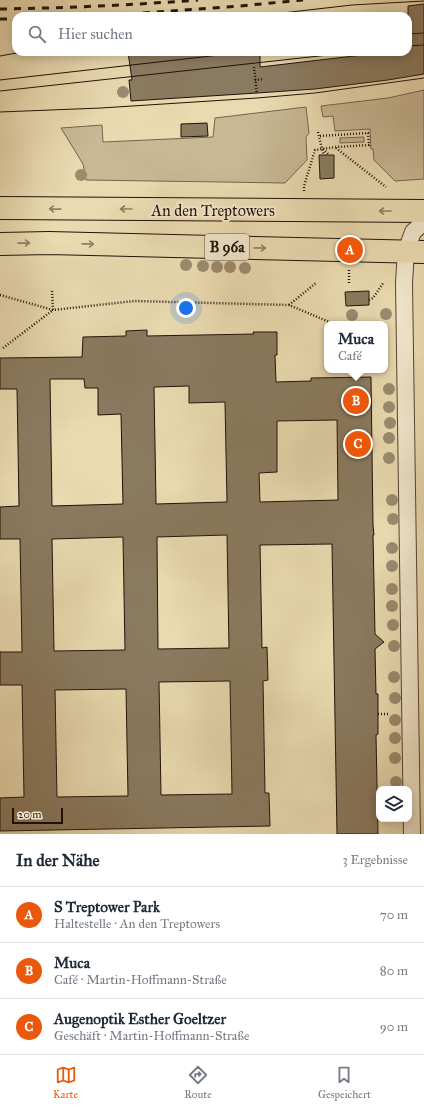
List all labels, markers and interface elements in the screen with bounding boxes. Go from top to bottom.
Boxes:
search box [12,12,412,56]
icon: search [26,23,48,45]
text: Hier suchen [58,25,133,43]
street label: An den Treptowers [150,201,275,220]
one-way arrow [49,205,62,212]
one-way arrow [120,205,133,213]
one-way arrow [379,207,392,215]
road number: B 96a [205,234,249,260]
pin: A [337,235,363,265]
one-way arrow [17,239,30,247]
one-way arrow [81,240,94,248]
one-way arrow [253,244,266,252]
your location [176,298,196,318]
popup [324,321,388,373]
text: Muca [338,330,374,348]
text: Café [338,348,362,364]
pin: B [343,386,369,416]
pin: C [345,429,371,459]
map controls [376,786,412,822]
button: layers [376,786,412,822]
scale bar [12,806,63,825]
text: 20 m [18,808,41,821]
text: In der Nähe [16,850,100,871]
text: 3 Ergebnisse [343,852,408,868]
text: S Treptower Park [54,898,160,916]
text: A [25,907,33,923]
text: 70 m [380,907,408,923]
text: Haltestelle · An den Treptowers [54,916,220,932]
text: Muca [54,954,90,972]
text: B [25,963,33,979]
text: 80 m [380,963,408,979]
text: Café · Martin-Hoffmann-Straße [54,972,227,988]
text: Augenoptik Esther Goeltzer [54,1010,226,1028]
text: C [25,1019,33,1035]
text: 90 m [380,1019,408,1035]
text: Geschäft · Martin-Hoffmann-Straße [54,1028,250,1044]
tab: Karte [53,1064,78,1101]
tab: Route [184,1064,212,1101]
tab: Gespeichert [318,1064,371,1101]

